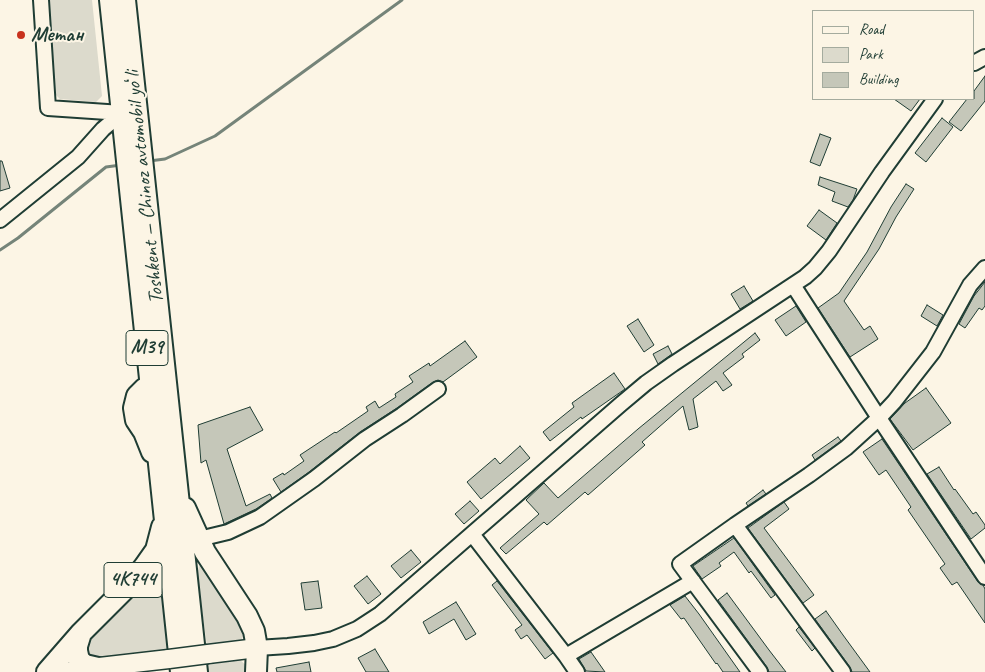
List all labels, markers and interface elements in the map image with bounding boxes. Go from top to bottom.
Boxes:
legend [812,10,975,100]
text: Road [859,20,884,39]
place label: Метан [31,22,83,48]
marker: Метан [15,29,27,41]
text: Park [859,45,883,64]
street label: Toshkent — Chinoz avtomobil yoʻli [120,69,170,305]
text: Building [859,70,898,89]
road number: M39 [126,330,168,366]
road number: 4К744 [104,562,162,598]

